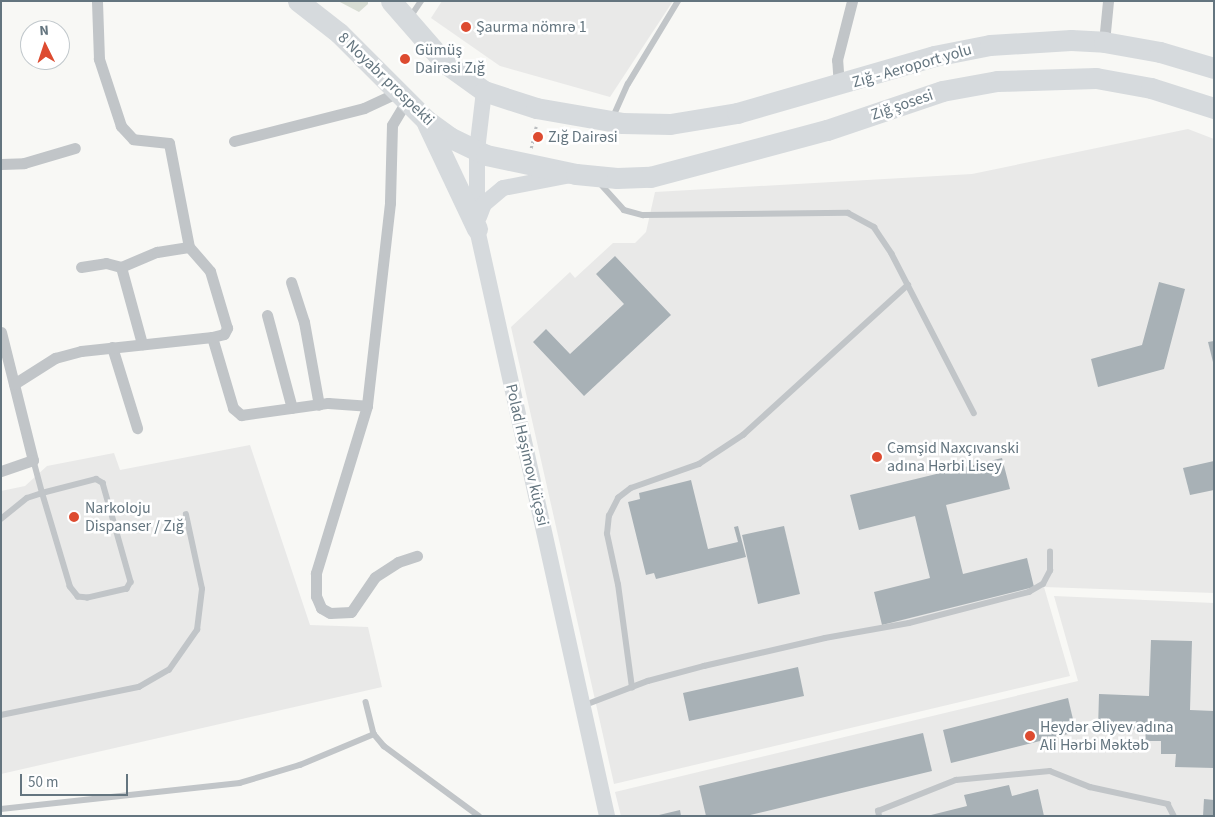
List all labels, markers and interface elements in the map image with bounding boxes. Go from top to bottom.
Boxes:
place label: Şaurma nömrә 1 [476,17,587,37]
north arrow [20,20,70,70]
text: N [39,21,49,41]
marker: Şaurma nömrә 1 [460,21,472,33]
street label: 8 Noyabr prospekti [334,28,438,130]
place label: Gümüş Dairəsi Zığ [415,40,485,78]
street label: Zığ - Aeroport yolu [850,40,974,92]
marker: Gümüş Dairəsi Zığ [399,53,411,65]
street label: Zığ şosesi [868,85,936,125]
place label: Zığ Dairəsi [548,127,618,147]
marker: Zığ Dairəsi [532,131,544,143]
street label: Polad Həşimov küçəsi [501,382,553,528]
place label: Cəmşid Naxçıvanski adına Hərbi Lisey [887,438,1019,476]
marker: Cəmşid Naxçıvanski adına Hərbi Lisey [871,451,883,463]
place label: Narkoloju Dispanser / Zığ [85,498,184,536]
marker: Narkoloju Dispanser / Zığ [67,510,81,524]
place label: Heydər Əliyev adına Ali Hərbi Məktəb [1040,717,1174,755]
marker: Heydər Əliyev adına Ali Hərbi Məktəb [1024,730,1036,742]
scale bar [22,764,130,796]
text: 50 m [28,772,58,793]

